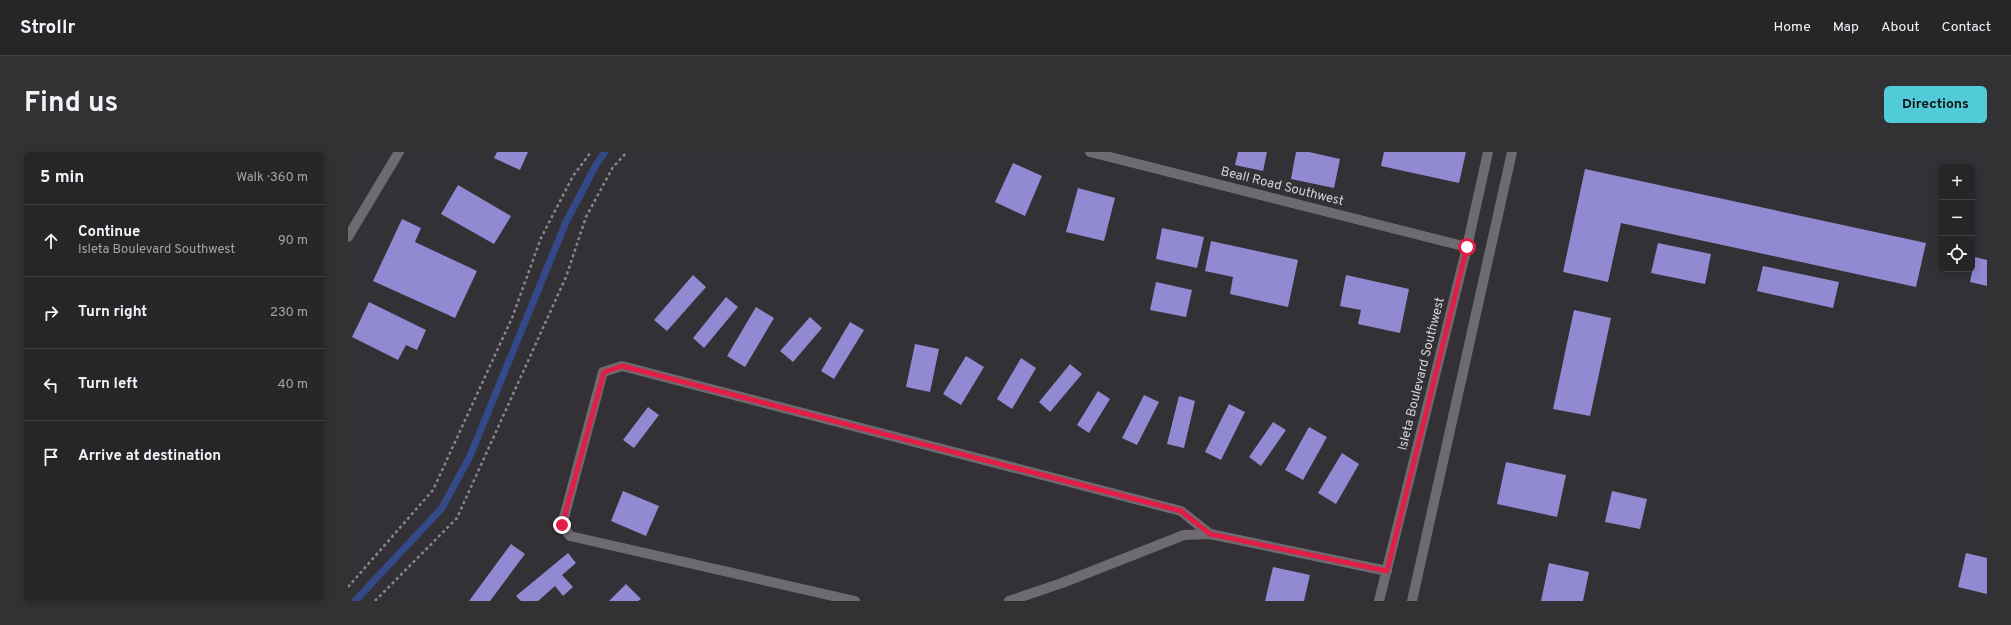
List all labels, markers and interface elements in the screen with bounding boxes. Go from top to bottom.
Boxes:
text: Strollr [20,16,75,40]
text: Home [1774,19,1811,36]
text: Map [1833,19,1859,36]
text: About [1881,19,1920,36]
text: Contact [1942,19,1991,36]
text: Find us [24,86,118,122]
button: Directions [1884,86,1987,123]
street label: Beall Road Southwest [1219,164,1345,210]
map controls [1939,164,1975,272]
button: + [1939,164,1975,200]
text: 5 min [40,167,84,189]
text: Walk · 360 m [236,170,308,186]
button: − [1939,200,1975,236]
text: Continue [78,223,140,242]
icon: ahead [40,230,62,252]
text: 90 m [278,233,308,249]
button: locate [1939,236,1975,272]
route start [1458,238,1476,256]
text: Isleta Boulevard Southwest [78,242,235,258]
street label: Isleta Boulevard Southwest [1395,296,1449,452]
icon: right [40,302,62,324]
text: Turn right [78,303,147,322]
text: 230 m [270,305,308,321]
icon: left [40,374,62,396]
text: Turn left [78,375,138,394]
text: 40 m [278,377,308,393]
icon: arrive [40,446,62,468]
text: Arrive at destination [78,447,221,466]
route end [553,516,571,534]

